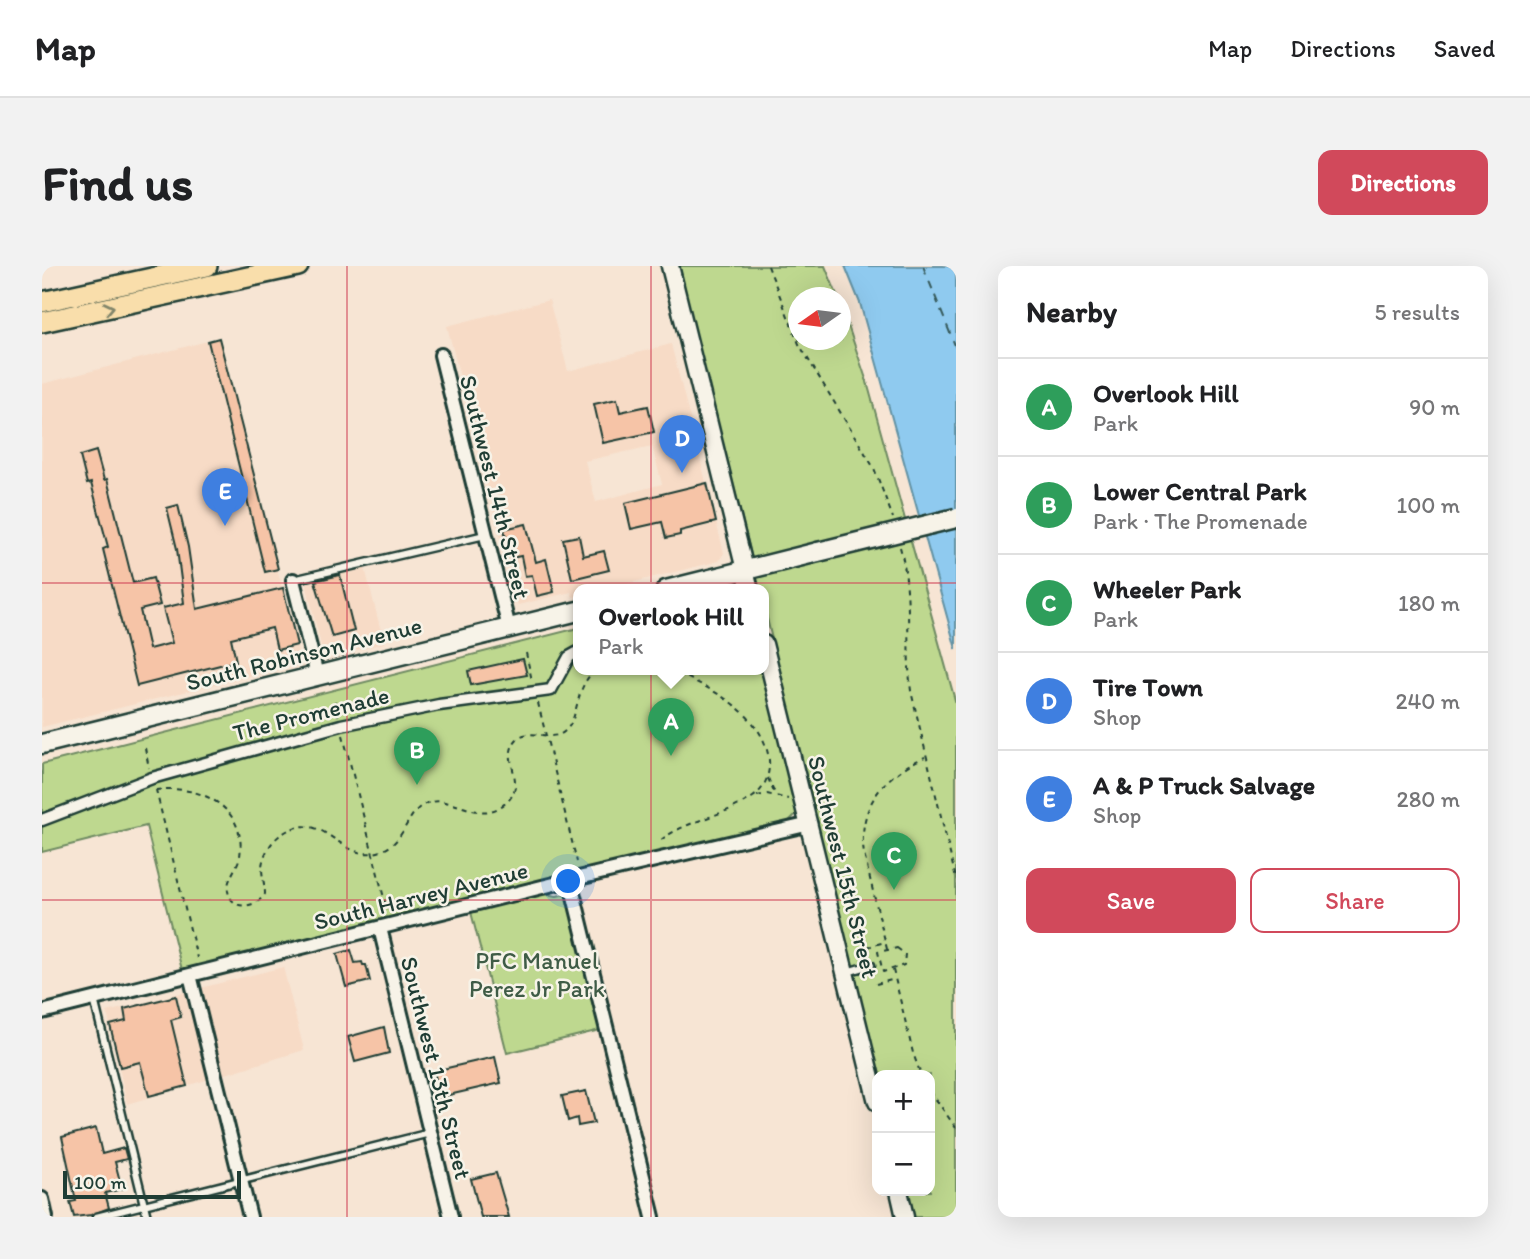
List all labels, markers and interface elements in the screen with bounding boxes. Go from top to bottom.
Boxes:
text: Map [35,29,96,68]
text: Map [1208,34,1252,63]
text: Directions [1290,34,1396,63]
text: Saved [1434,34,1495,63]
button: Directions [1318,150,1488,215]
text: Find us [42,153,193,212]
north arrow [788,287,851,350]
text: Nearby [1026,293,1117,330]
text: 5 results [1374,298,1460,326]
one-way arrow [103,301,115,316]
street label: Southwest 14th Street [454,372,537,602]
text: Overlook Hill [1093,377,1239,409]
text: A [1042,393,1056,421]
text: 90 m [1409,393,1460,421]
text: Park [1093,409,1138,437]
pin: D [659,415,705,473]
pin: E [202,468,248,526]
text: Lower Central Park [1093,475,1307,507]
text: B [1042,491,1056,519]
text: 100 m [1396,491,1460,519]
text: Park · The Promenade [1093,507,1308,535]
text: Wheeler Park [1093,573,1241,605]
popup [573,584,769,675]
text: C [1042,589,1056,617]
text: 180 m [1398,589,1460,617]
text: Overlook Hill [598,600,744,632]
text: Park [1093,605,1138,633]
street label: South Robinson Avenue [183,610,425,697]
text: Park [598,632,643,660]
text: Tire Town [1093,671,1203,703]
street label: The Promenade [230,680,392,747]
text: D [1041,687,1057,715]
text: 240 m [1395,687,1460,715]
pin: A [648,698,694,756]
text: Shop [1093,703,1141,731]
pin: B [394,727,440,785]
street label: Southwest 15th Street [802,753,885,981]
text: A & P Truck Salvage [1093,769,1315,801]
text: E [1043,785,1055,813]
text: 280 m [1397,785,1460,813]
text: Shop [1093,801,1141,829]
pin: C [871,832,917,890]
street label: South Harvey Avenue [311,855,531,936]
your location [551,864,585,898]
button: Save [1026,868,1236,933]
button: Share [1250,868,1460,933]
park label: PFC Manuel Perez Jr Park [469,946,605,1003]
street label: Southwest 13th Street [395,953,478,1182]
map controls [872,1070,935,1196]
button: + [872,1070,935,1133]
button: − [872,1133,935,1196]
scale bar [63,1168,242,1200]
text: 100 m [74,1171,126,1194]

